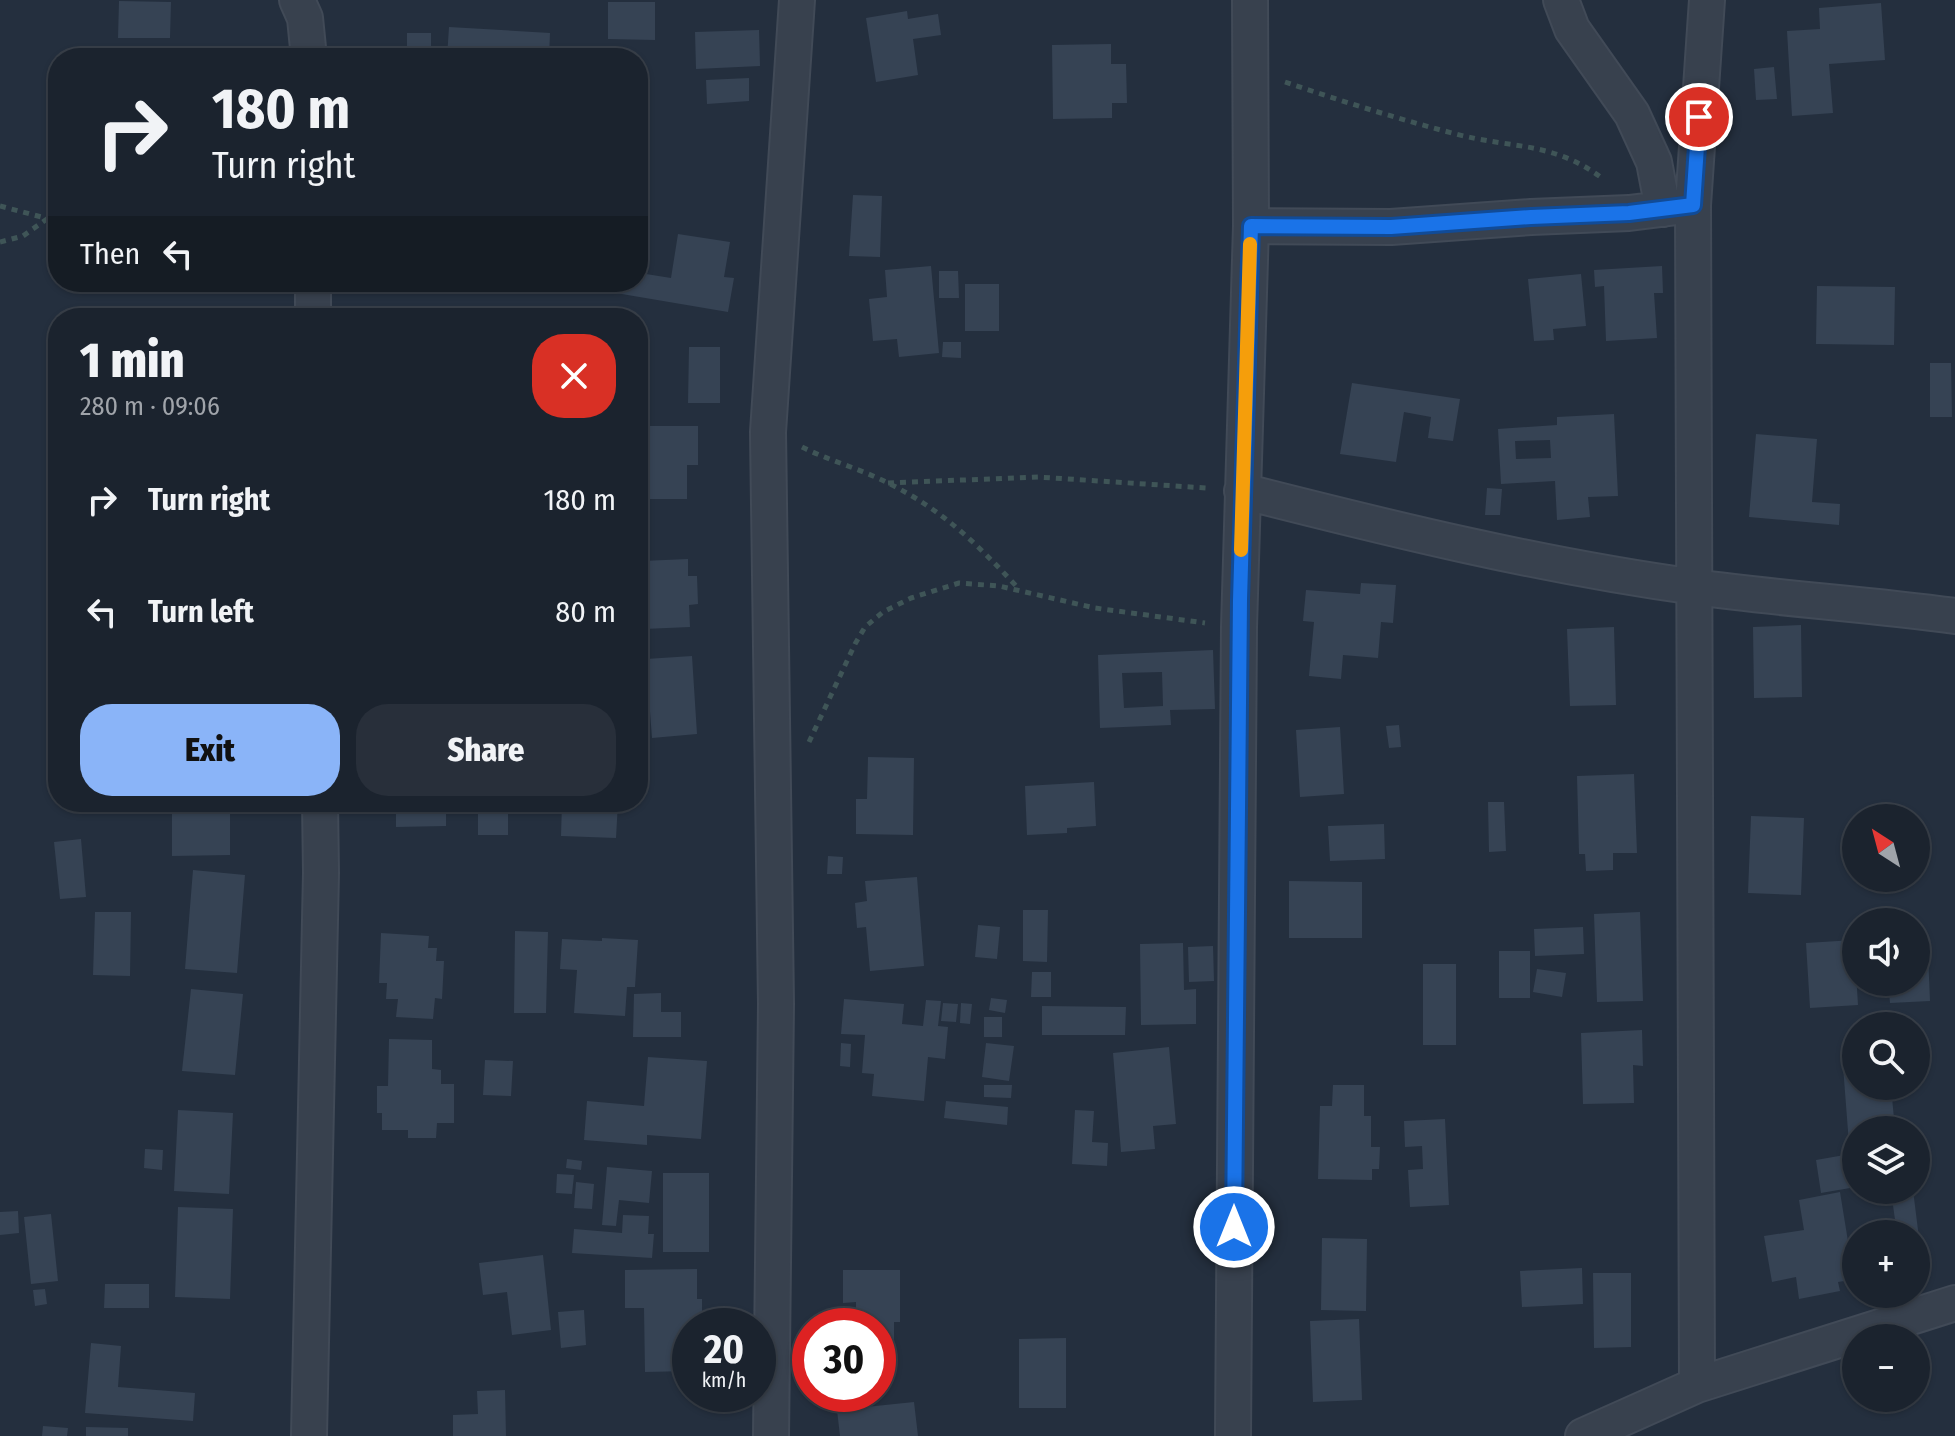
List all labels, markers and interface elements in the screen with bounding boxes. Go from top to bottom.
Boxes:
text: 180 m [212,76,350,143]
icon: right [80,80,184,184]
pin [1665,83,1733,151]
icon: arrive [1677,95,1721,139]
text: Turn right [212,144,355,188]
icon: left [156,232,200,276]
text: Then [80,236,140,272]
text: 1 min [80,332,184,390]
button: close [532,334,616,418]
text: 280 m · 09:06 [80,391,220,422]
icon: right [80,478,124,522]
text: Turn right [148,482,270,518]
text: 180 m [544,482,616,518]
icon: left [80,590,124,634]
text: Turn left [148,594,254,630]
text: 80 m [555,594,616,630]
button: Exit [80,704,340,796]
button: Share [356,704,616,796]
north arrow [1842,804,1930,892]
map controls [1842,804,1930,1412]
button: sound [1842,908,1930,996]
button: search [1842,1012,1930,1100]
button: layers [1842,1116,1930,1204]
position arrow [1192,1185,1276,1269]
button: + [1842,1220,1930,1308]
speed limit sign: 30 [792,1308,896,1412]
button: − [1842,1324,1930,1412]
text: 20 [704,1326,744,1374]
text: km/h [702,1368,746,1392]

